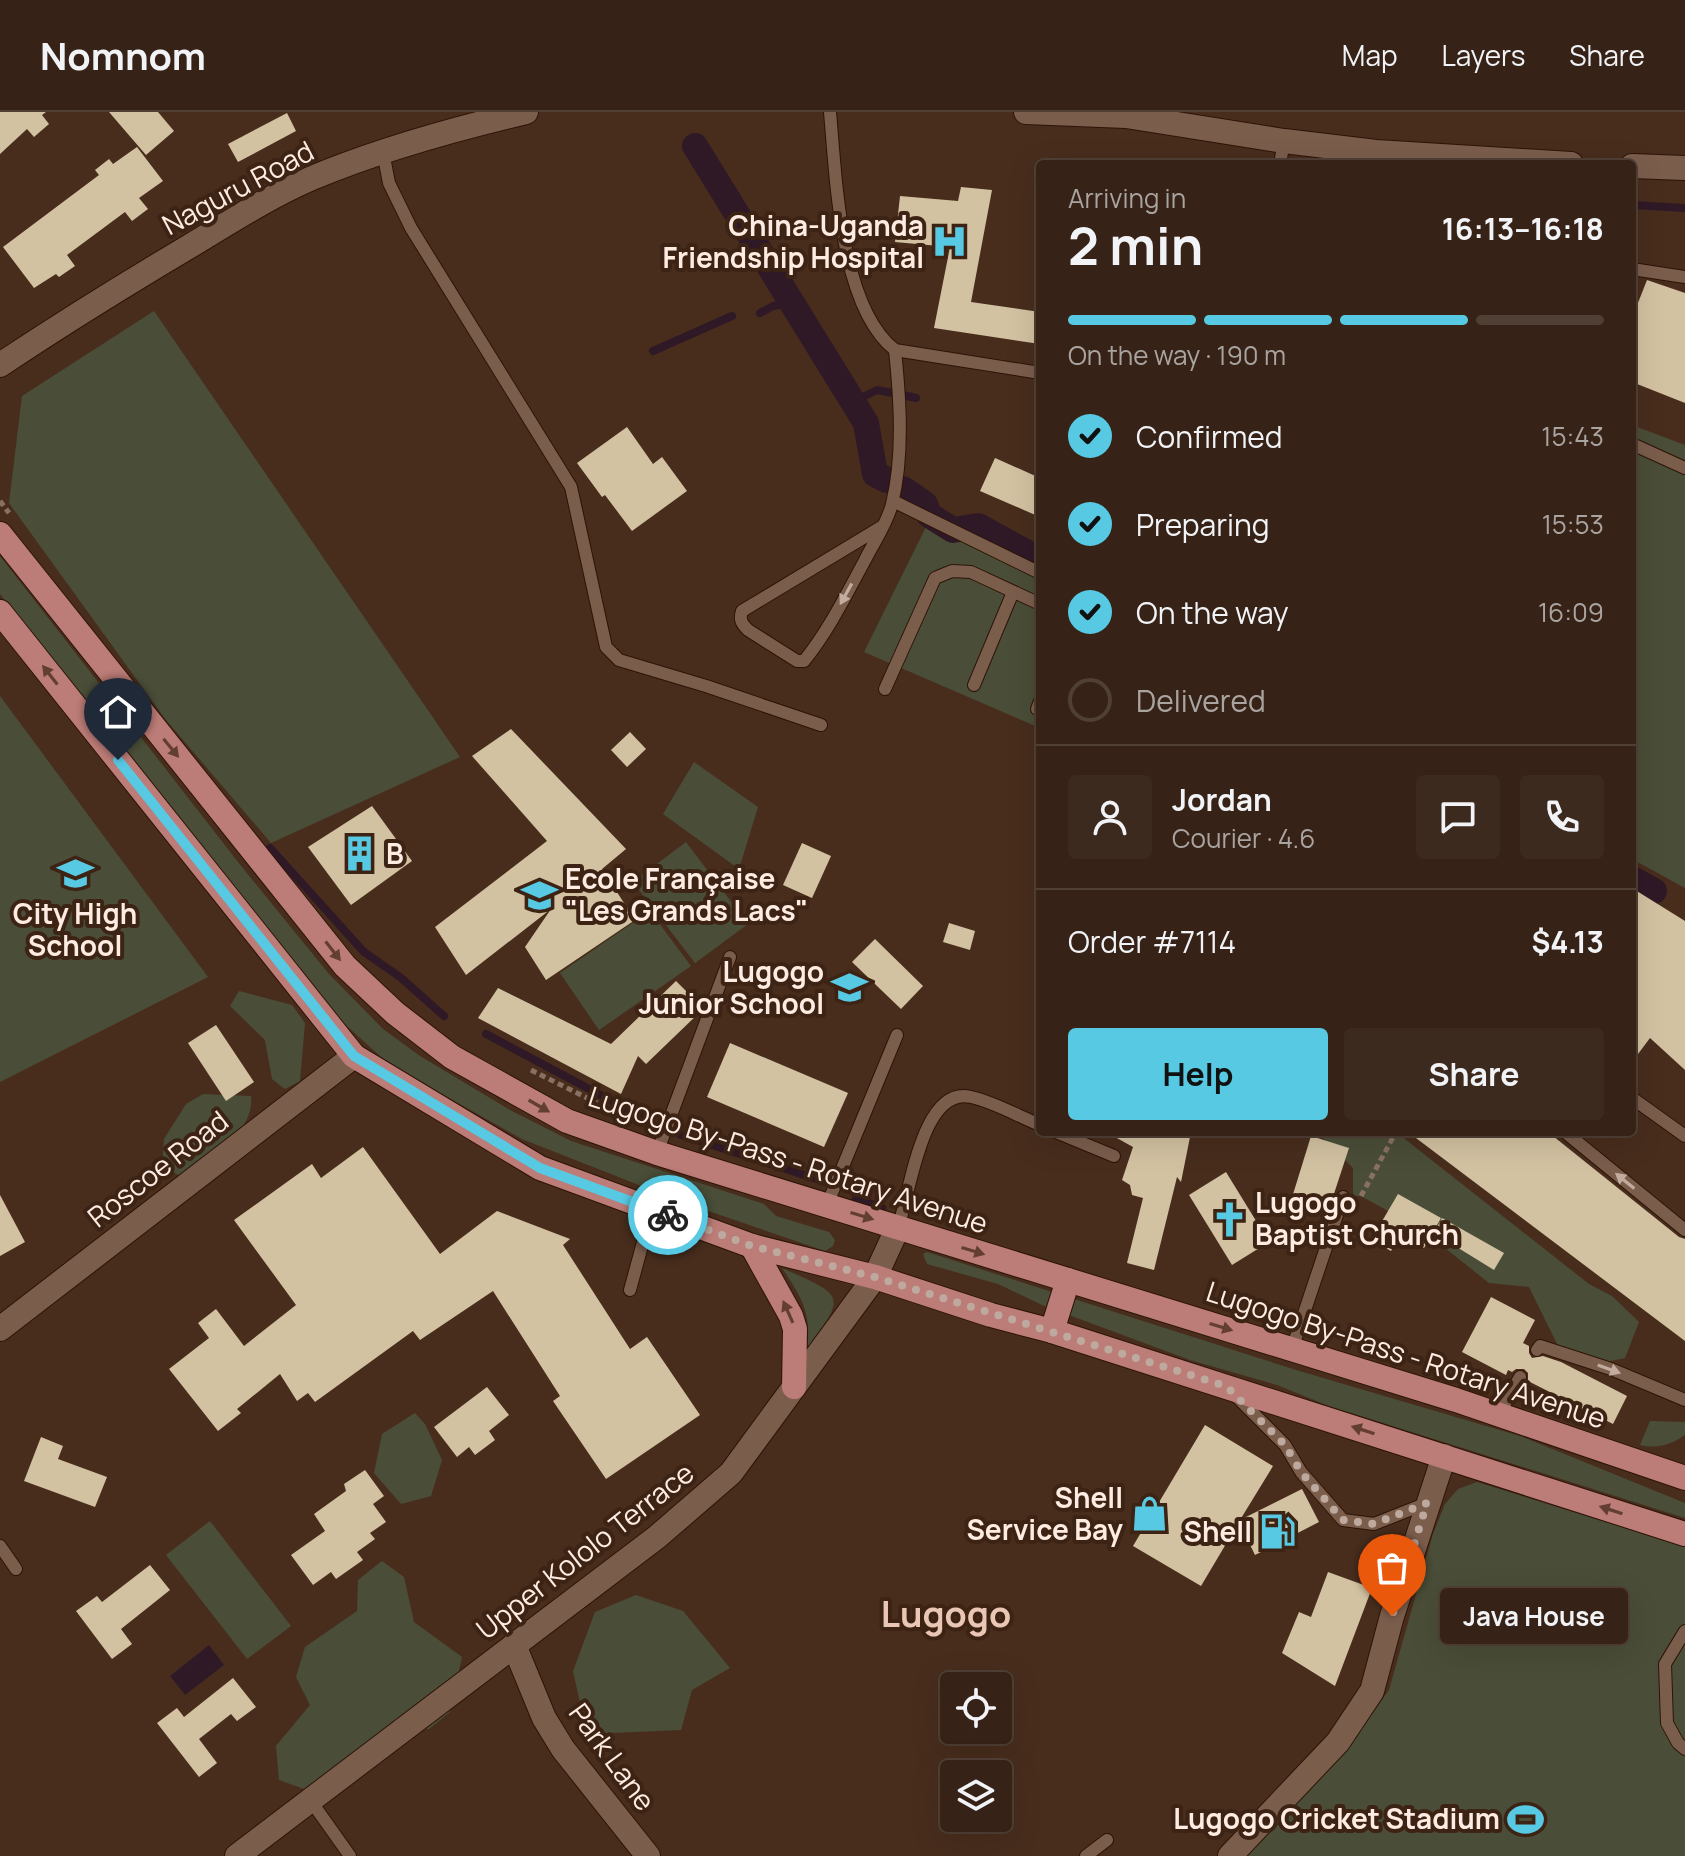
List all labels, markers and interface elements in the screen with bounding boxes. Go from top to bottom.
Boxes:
text: Nomnom [40,29,206,81]
text: Map [1342,36,1398,74]
text: Layers [1442,36,1525,74]
text: Share [1569,36,1645,74]
street label: Naguru Road [155,131,320,243]
text: Arriving in [1068,180,1186,216]
place label: China-Uganda Friendship Hospital [662,206,924,276]
text: 16:13–16:18 [1442,208,1604,249]
text: 2 min [1068,210,1203,281]
hospital icon: China-Uganda Friendship Hospital [931,223,969,261]
text: On the way · 190 m [1068,337,1286,373]
icon: check [1068,414,1112,458]
text: Confirmed [1136,416,1283,457]
text: 15:43 [1541,418,1604,454]
icon: check [1068,502,1112,546]
text: Preparing [1136,504,1270,545]
text: 15:53 [1542,506,1604,542]
one-way arrow [839,583,853,606]
icon: check [1068,590,1112,634]
text: On the way [1136,592,1289,633]
text: 16:09 [1538,594,1604,630]
one-way arrow [43,665,59,685]
pin [84,678,152,760]
text: Delivered [1136,680,1266,721]
icon: home [96,690,140,734]
one-way arrow [162,737,179,757]
button: person [1068,775,1152,859]
button: chat [1416,775,1500,859]
button: phone [1520,775,1604,859]
text: Jordan [1172,779,1272,820]
text: Courier · 4.6 [1172,820,1315,856]
place label: B [386,834,404,872]
building icon: B [341,835,379,873]
school or university icon: City High School [56,855,94,893]
place label: Ecole Française "Les Grands Lacs" [565,859,808,929]
school or university icon: Ecole Française "Les Grands Lacs" [520,876,558,914]
place label: City High School [13,894,137,964]
text: Order #7114 [1068,921,1236,962]
text: $4.13 [1531,921,1604,962]
one-way arrow [325,941,341,961]
place label: Lugogo Junior School [639,952,824,1022]
school or university icon: Lugogo Junior School [831,969,869,1007]
button: Help [1068,1028,1328,1120]
button: Share [1344,1028,1604,1120]
street label: Lugogo By-Pass - Rotary Avenue [584,1076,993,1242]
one-way arrow [528,1099,551,1113]
street label: Roscoe Road [79,1101,236,1235]
one-way arrow [1615,1173,1635,1190]
courier [628,1175,708,1255]
place label: Lugogo Baptist Church [1255,1183,1459,1253]
icon: bike [646,1193,690,1237]
church icon: Lugogo Baptist Church [1210,1200,1248,1238]
one-way arrow [850,1210,874,1223]
one-way arrow [961,1245,985,1258]
street label: Lugogo By-Pass - Rotary Avenue [1202,1271,1611,1437]
one-way arrow [782,1301,795,1324]
one-way arrow [1210,1322,1234,1334]
one-way arrow [1597,1363,1621,1375]
one-way arrow [1351,1424,1375,1436]
street label: Upper Kololo Terrace [468,1453,701,1647]
place label: Shell Service Bay [966,1478,1123,1548]
shop icon: Shell Service Bay [1130,1495,1168,1533]
one-way arrow [1598,1503,1622,1516]
place label: Shell [1184,1512,1252,1550]
fuel station icon: Shell [1259,1513,1297,1551]
pin [1358,1534,1426,1616]
icon: bag [1370,1546,1414,1590]
callout: Java House [1440,1588,1628,1644]
district label: Lugogo [881,1589,1011,1638]
text: Java House [1463,1598,1605,1634]
map controls [940,1672,1012,1832]
button: locate [940,1672,1012,1744]
street label: Park Lane [561,1695,665,1818]
button: layers [940,1760,1012,1832]
place label: Lugogo Cricket Stadium [1173,1799,1500,1837]
sports icon: Lugogo Cricket Stadium [1507,1800,1545,1838]

